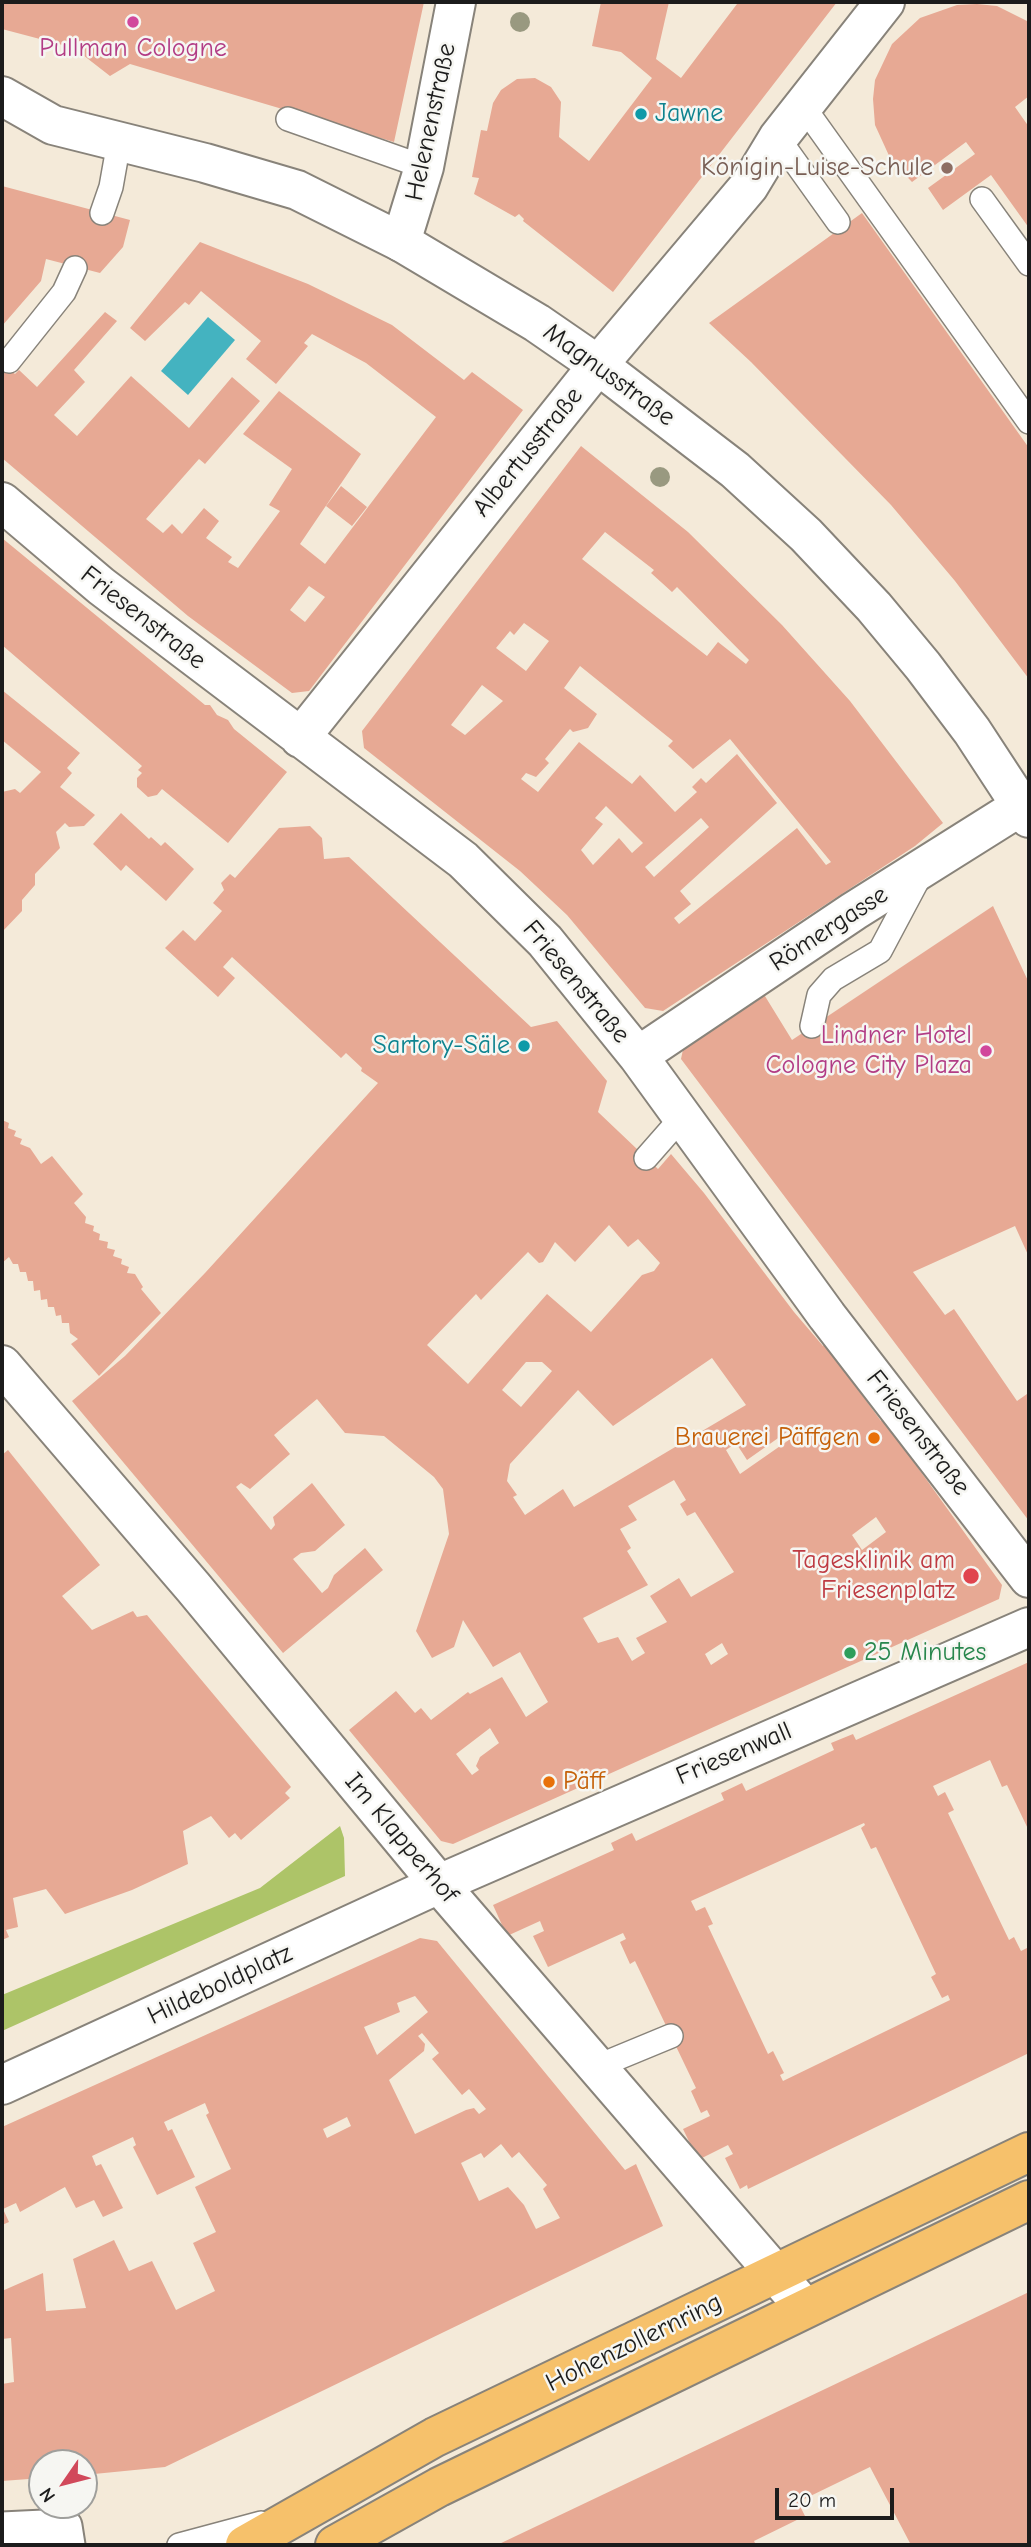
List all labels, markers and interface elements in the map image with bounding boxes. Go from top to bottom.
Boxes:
marker: Pullman Cologne [125,14,141,30]
place label: Pullman Cologne [39,33,227,65]
street label: Helenenstraße [399,40,463,204]
place label: Jawne [655,98,723,130]
marker: Jawne [633,106,649,122]
place label: Königin-Luise-Schule [701,152,933,184]
marker: Königin-Luise-Schule [939,160,955,176]
street label: Magnusstraße [537,317,681,433]
street label: Albertusstraße [466,381,590,523]
street label: Friesenstraße [74,559,212,677]
street label: Römergasse [764,879,894,979]
street label: Friesenstraße [516,914,636,1050]
place label: Lindner Hotel Cologne City Plaza [766,1020,972,1082]
place label: Sartory-Säle [373,1030,510,1062]
marker: Sartory-Säle [516,1038,532,1054]
marker: Lindner Hotel Cologne City Plaza [978,1043,994,1059]
street label: Friesenstraße [859,1364,977,1502]
place label: Brauerei Päffgen [675,1422,860,1454]
marker: Brauerei Päffgen [866,1430,882,1446]
place label: Tagesklinik am Friesenplatz [792,1545,955,1606]
marker: Tagesklinik am Friesenplatz [961,1566,981,1586]
place label: 25 Minutes [864,1637,986,1669]
marker: 25 Minutes [842,1645,858,1661]
street label: Friesenwall [672,1716,796,1792]
place label: Päff [563,1766,604,1798]
street label: Im Klapperhof [338,1767,464,1909]
marker: Päff [541,1774,557,1790]
street label: Hildeboldplatz [143,1938,297,2032]
street label: Hohenzollernring [541,2287,727,2399]
north arrow [28,2449,98,2519]
scale bar [779,2474,898,2518]
text: N [35,2484,60,2506]
text: 20 m [788,2488,836,2512]

